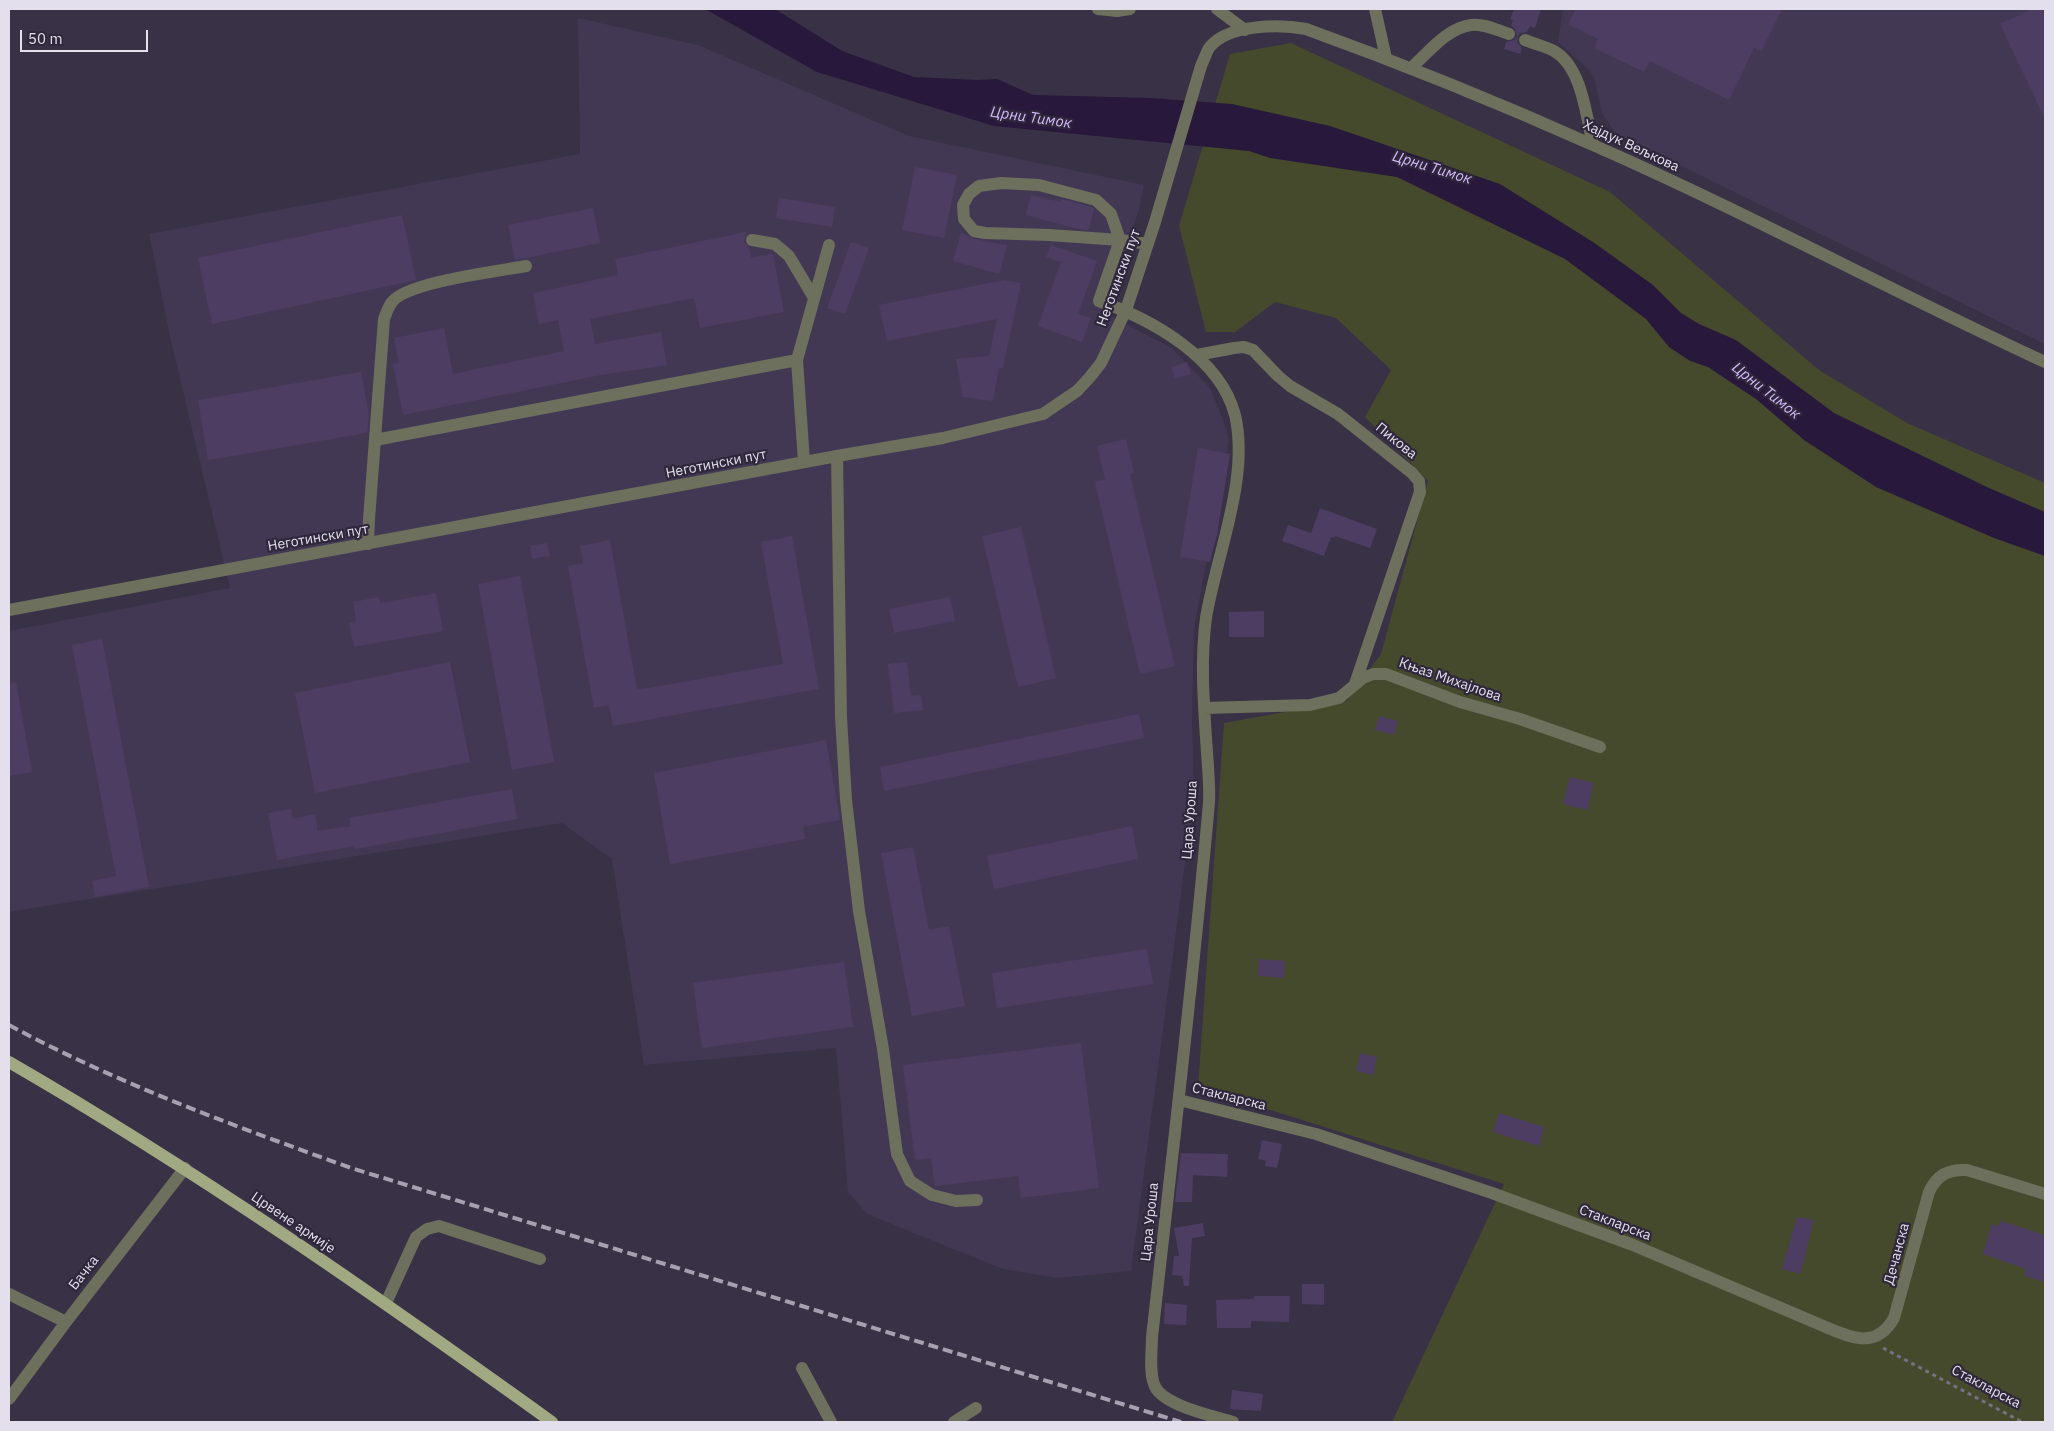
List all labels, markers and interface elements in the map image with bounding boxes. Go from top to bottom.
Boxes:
scale bar [22,20,150,52]
text: 50 m [28,29,63,48]
water label: Црни Тимок [989,103,1073,133]
street label: Хајдук Вељкова [1580,116,1682,176]
water label: Црни Тимок [1390,147,1474,189]
street label: Неготински пут [1094,227,1144,329]
water label: Црни Тимок [1728,359,1804,423]
street label: Пикова [1372,419,1420,463]
street label: Неготински пут [664,446,768,482]
street label: Неготински пут [266,521,370,555]
street label: Књаз Михајлова [1397,655,1503,705]
street label: Цара Уроша [1179,780,1201,860]
street label: Стакларска [1190,1080,1268,1114]
street label: Цара Уроша [1138,1182,1162,1262]
street label: Црвене армије [248,1189,338,1257]
street label: Стакларска [1577,1202,1653,1244]
street label: Дечанска [1881,1221,1913,1287]
street label: Бачка [65,1253,103,1293]
street label: Стакларска [1949,1362,2023,1412]

